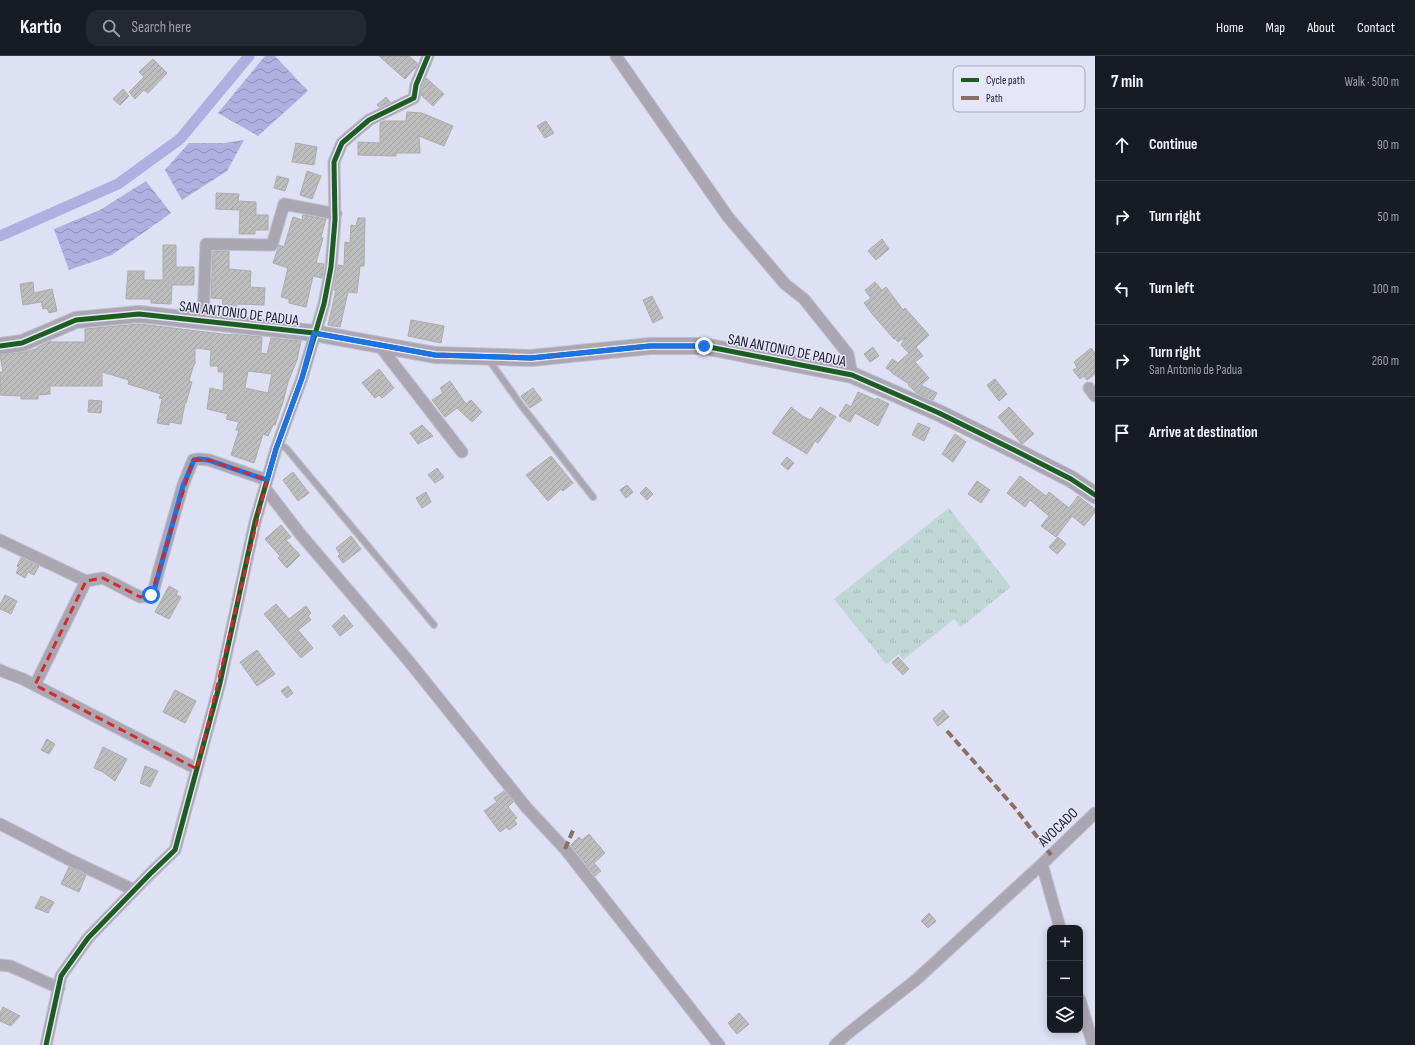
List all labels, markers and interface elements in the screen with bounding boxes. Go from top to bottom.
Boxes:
search box [86,10,366,46]
text: Kartio [20,16,62,39]
icon: search [100,17,122,39]
text: Search here [132,18,191,37]
text: Home [1216,19,1244,36]
text: Map [1266,19,1285,36]
text: About [1307,19,1335,36]
text: Contact [1357,19,1395,36]
legend [953,66,1085,112]
text: 7 min [1111,72,1143,92]
text: Cycle path [986,74,1025,87]
text: Walk · 500 m [1345,74,1399,90]
text: Path [986,92,1003,105]
icon: ahead [1111,134,1133,156]
text: Continue [1149,135,1198,154]
text: 90 m [1377,137,1399,153]
icon: right [1111,206,1133,228]
text: Turn right [1149,207,1201,226]
text: 50 m [1378,209,1399,225]
icon: left [1111,278,1133,300]
text: Turn left [1149,279,1194,298]
text: 100 m [1372,281,1399,297]
street label: SAN ANTONIO DE PADUA [178,297,300,330]
street label: SAN ANTONIO DE PADUA [726,330,848,371]
route end [695,337,713,355]
text: Turn right [1149,343,1201,362]
icon: right [1111,350,1133,372]
text: 260 m [1372,353,1399,369]
text: San Antonio de Padua [1149,362,1242,378]
icon: arrive [1111,422,1133,444]
text: Arrive at destination [1149,423,1258,442]
route start [142,586,160,604]
street label: AVOCADO [1034,804,1082,852]
map controls [1047,925,1083,1033]
button: + [1047,925,1083,961]
button: − [1047,961,1083,997]
button: layers [1047,997,1083,1033]

